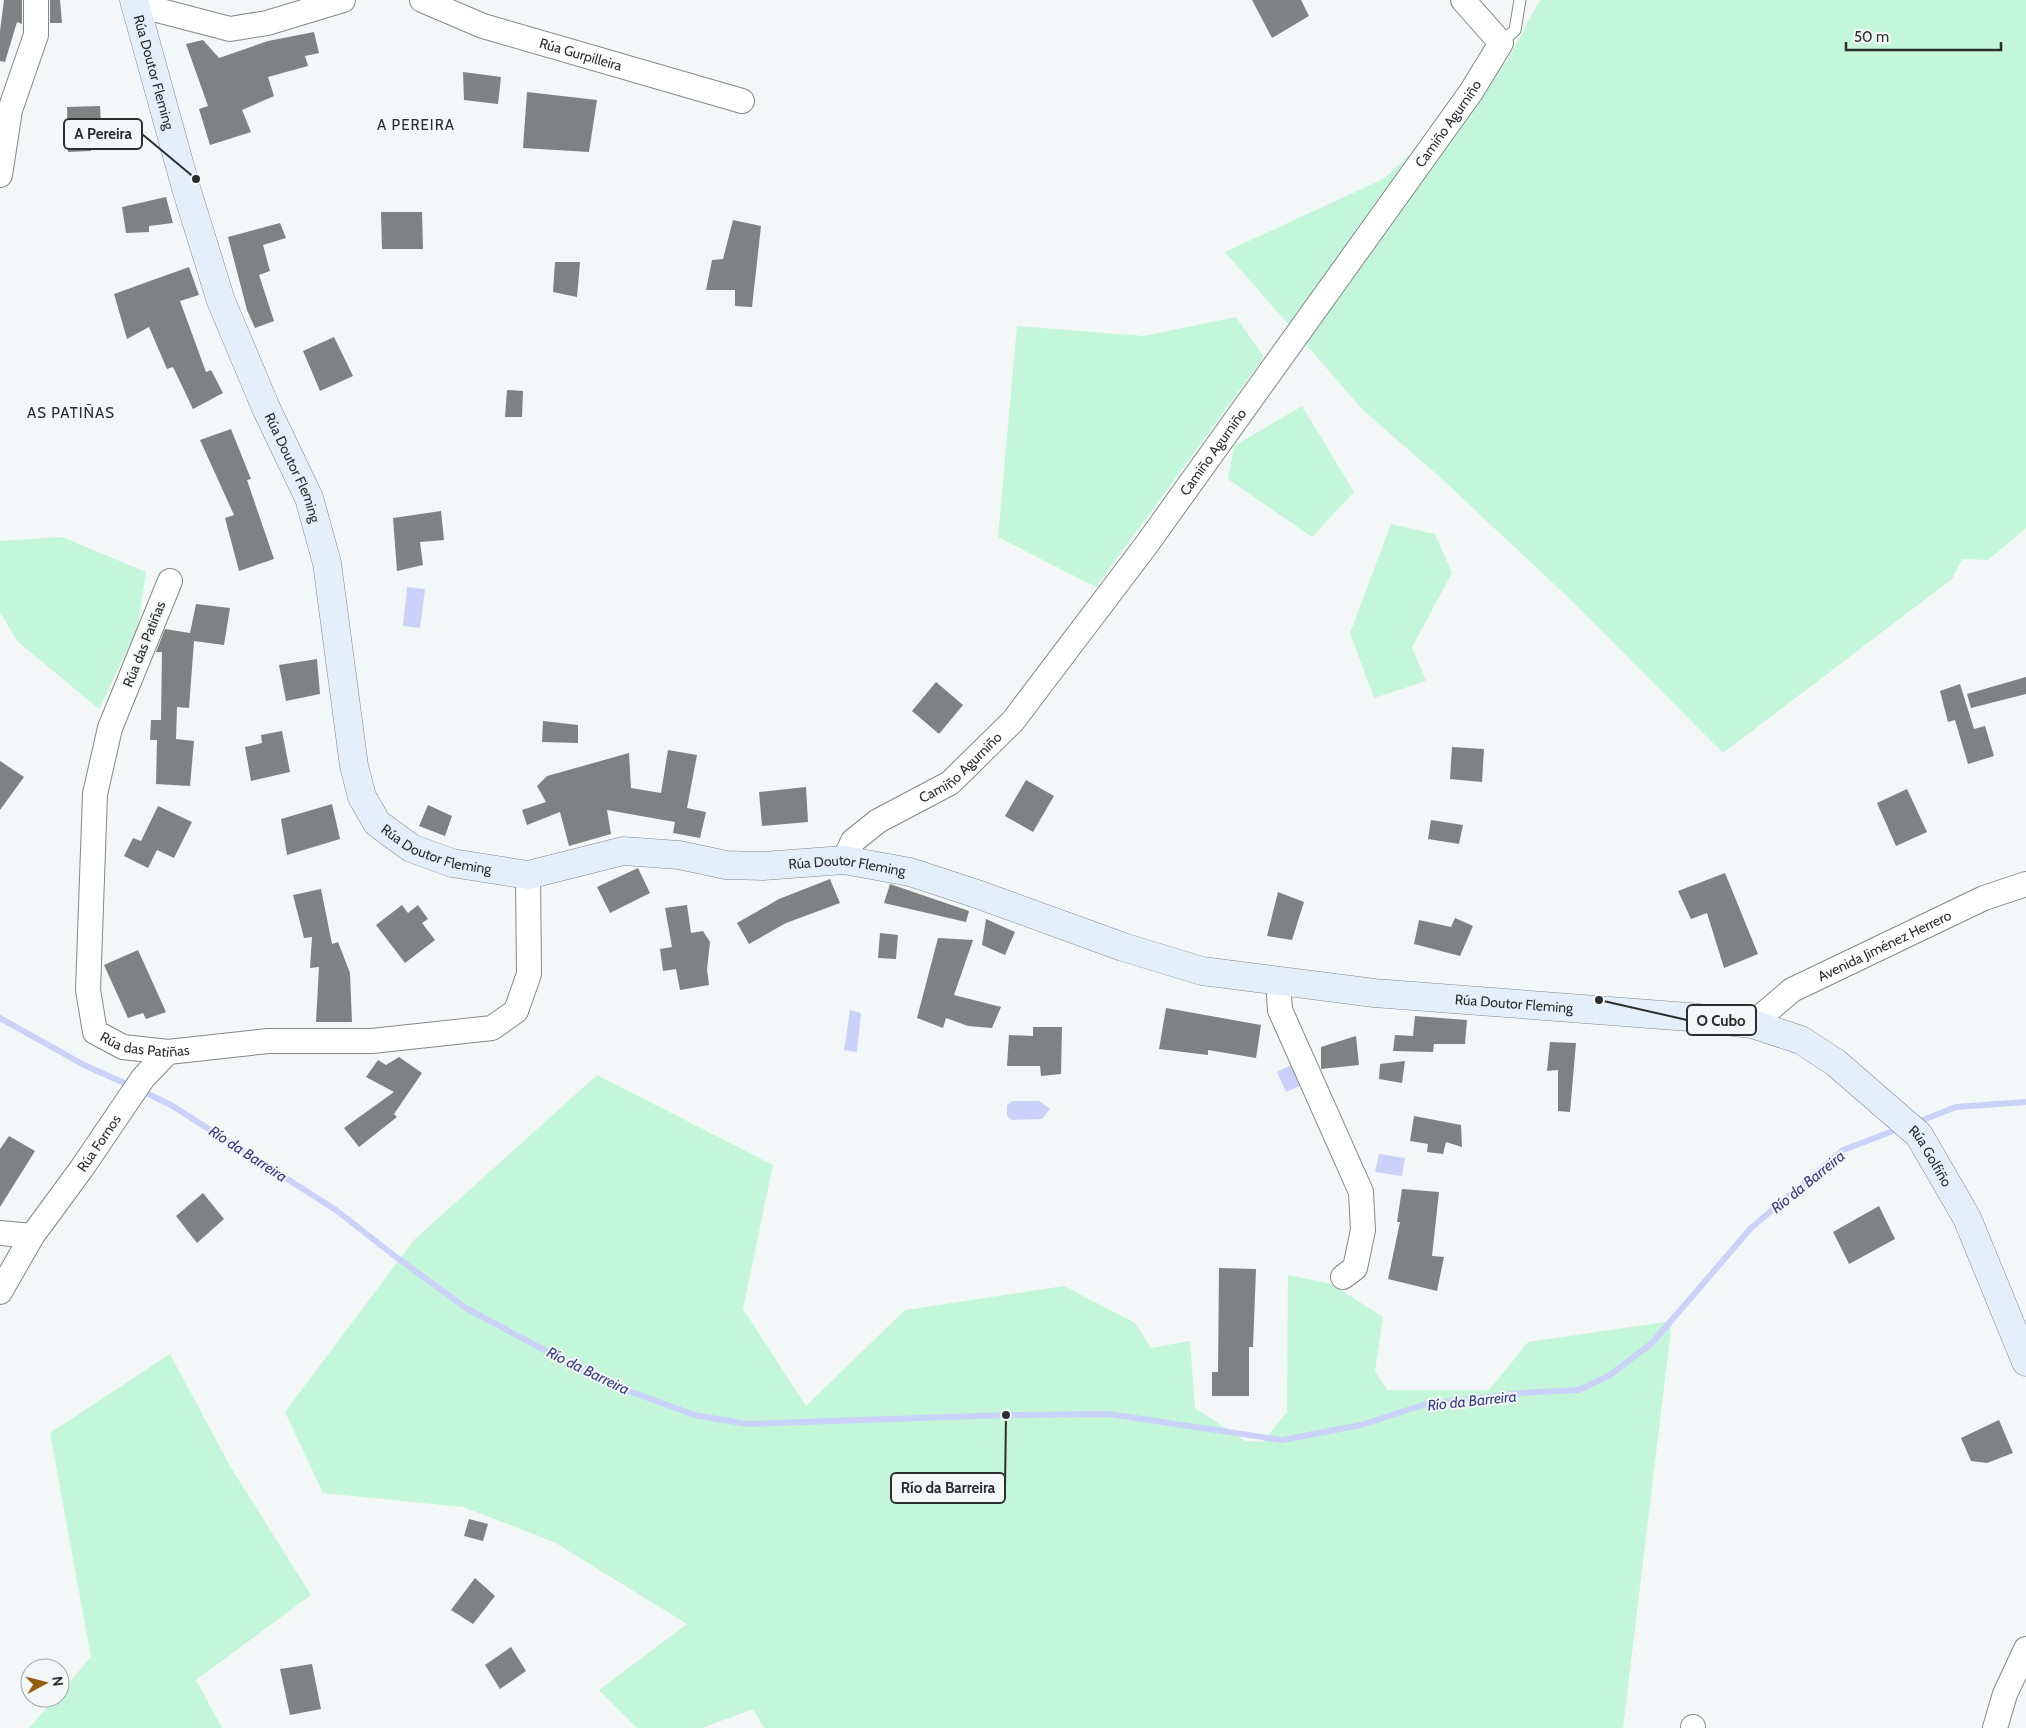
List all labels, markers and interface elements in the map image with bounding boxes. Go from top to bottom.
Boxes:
street label: Rúa Doutor Fleming [130,13,179,133]
scale bar [1846,20,2001,52]
text: 50 m [1854,28,1889,46]
street label: Rúa Gurpilleira [537,34,624,75]
street label: Camiño Agurniño [1411,76,1485,171]
district label: A PEREIRA [377,116,455,134]
callout: A Pereira [64,119,142,149]
text: A Pereira [74,125,132,143]
district label: AS PATIÑAS [27,404,115,422]
street label: Camiño Agurniño [1176,405,1250,499]
street label: Rúa Doutor Fleming [261,410,325,526]
street label: Rúa das Patiñas [119,598,170,690]
street label: Camiño Agurniño [916,728,1006,807]
street label: Rúa Doutor Fleming [378,820,494,878]
street label: Rúa Doutor Fleming [788,851,908,880]
street label: Avenida Jiménez Herrero [1815,906,1954,985]
street label: Rúa Doutor Fleming [1454,990,1575,1017]
callout: O Cubo [1687,1005,1756,1035]
text: O Cubo [1696,1012,1746,1030]
street label: Rúa das Patiñas [97,1027,191,1061]
street label: Rúa Fornos [73,1111,125,1175]
street label: Rúa Golfiño [1905,1121,1956,1190]
water label: Río da Barreira [206,1122,290,1186]
water label: Río da Barreira [1768,1147,1848,1217]
water label: Río da Barreira [544,1343,632,1399]
water label: Río da Barreira [1426,1387,1518,1415]
callout: Río da Barreira [891,1473,1005,1503]
text: Río da Barreira [901,1479,996,1497]
north arrow [20,1658,70,1708]
text: N [48,1675,67,1687]

